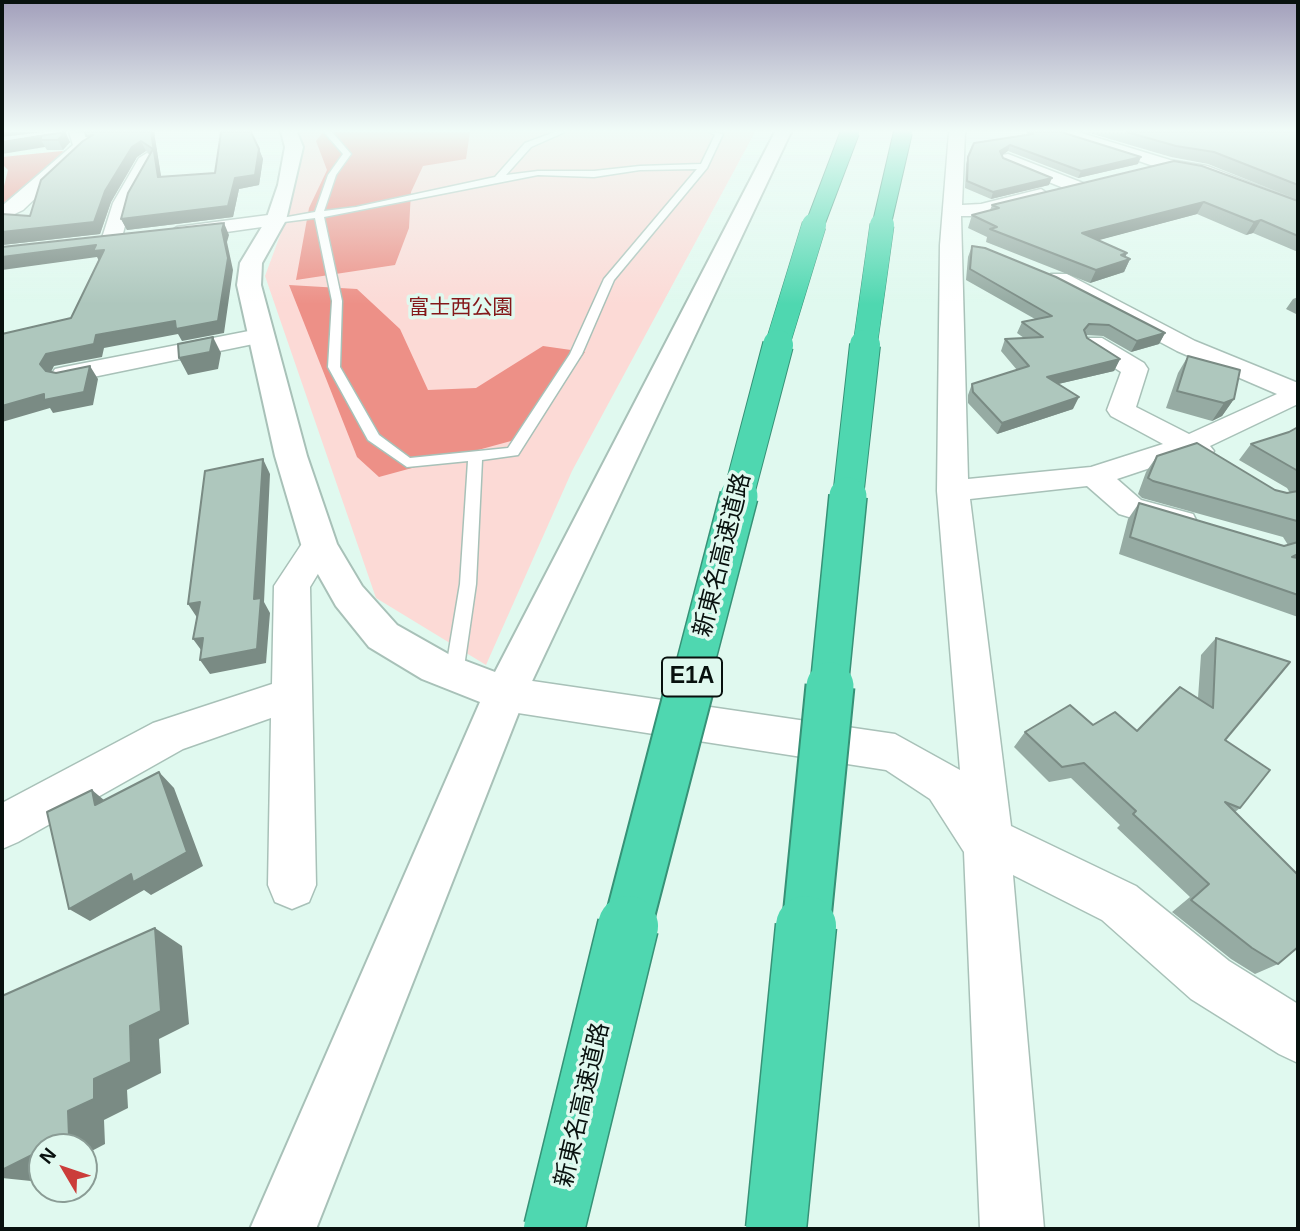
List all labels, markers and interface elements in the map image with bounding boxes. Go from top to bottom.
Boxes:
park label: 富士西公園 [409,295,513,321]
street label: 新東名高速道路 [689,470,757,640]
road number: E1A [662,657,722,696]
street label: 新東名高速道路 [550,1020,616,1190]
north arrow [28,1133,98,1203]
text: N [35,1144,60,1168]

